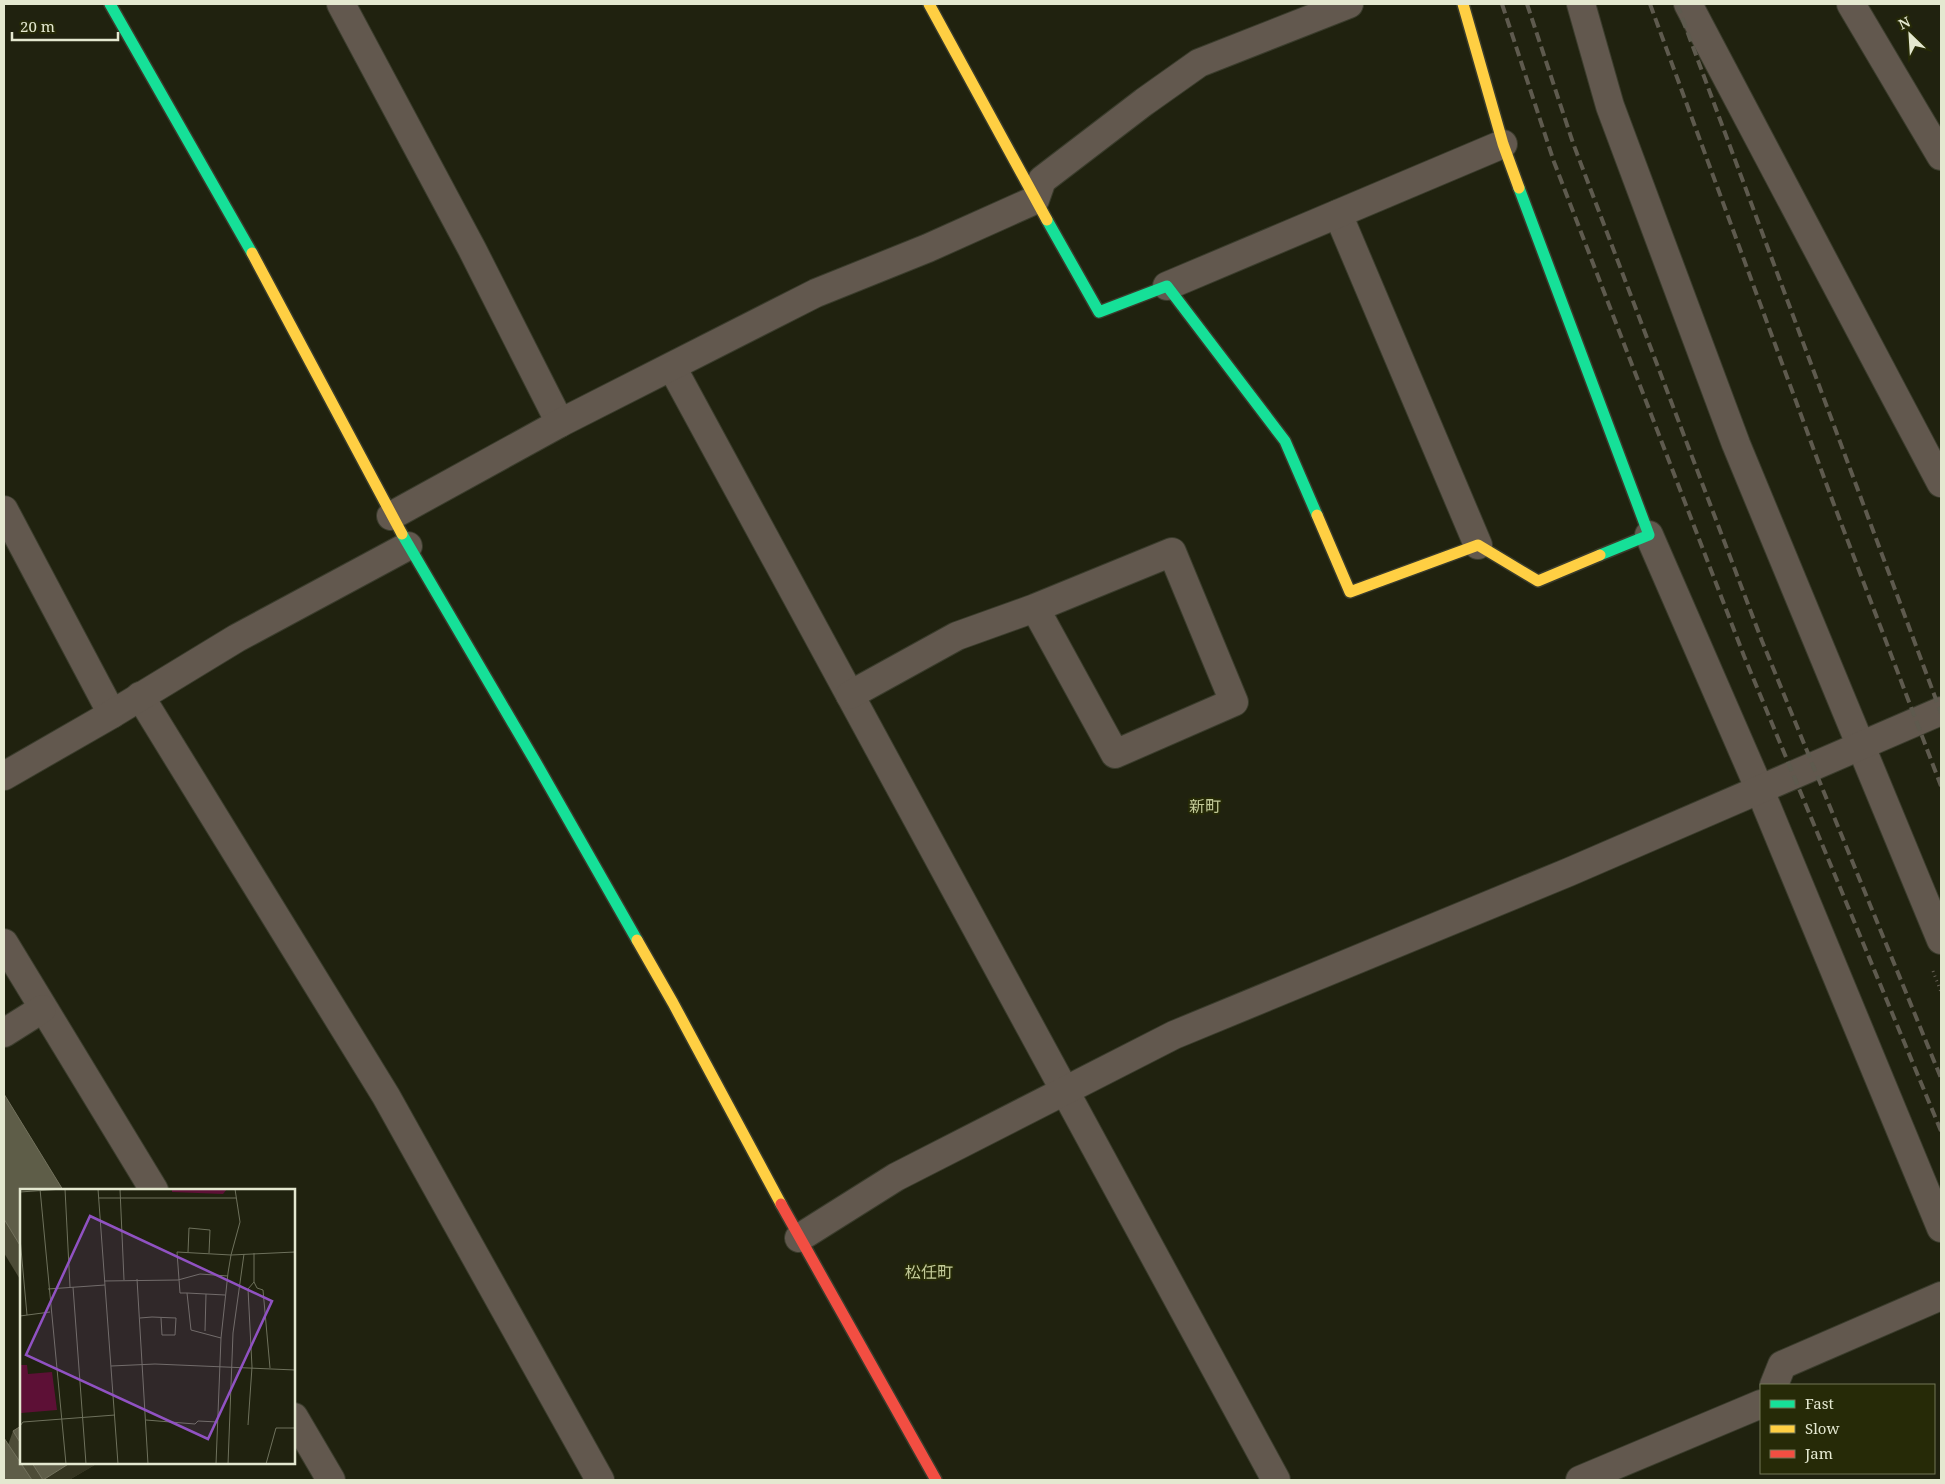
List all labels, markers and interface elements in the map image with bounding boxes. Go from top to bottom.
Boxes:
scale bar [12,10,119,42]
north arrow [1885,10,1935,60]
text: N [1895,12,1913,34]
text: 20 m [20,16,55,36]
district label: 新町 [1189,795,1221,817]
inset map [20,1189,295,1464]
district label: 松任町 [905,1261,953,1283]
legend [1760,1384,1935,1474]
text: Fast [1805,1393,1834,1413]
text: Slow [1805,1418,1839,1438]
text: Jam [1804,1443,1833,1463]

